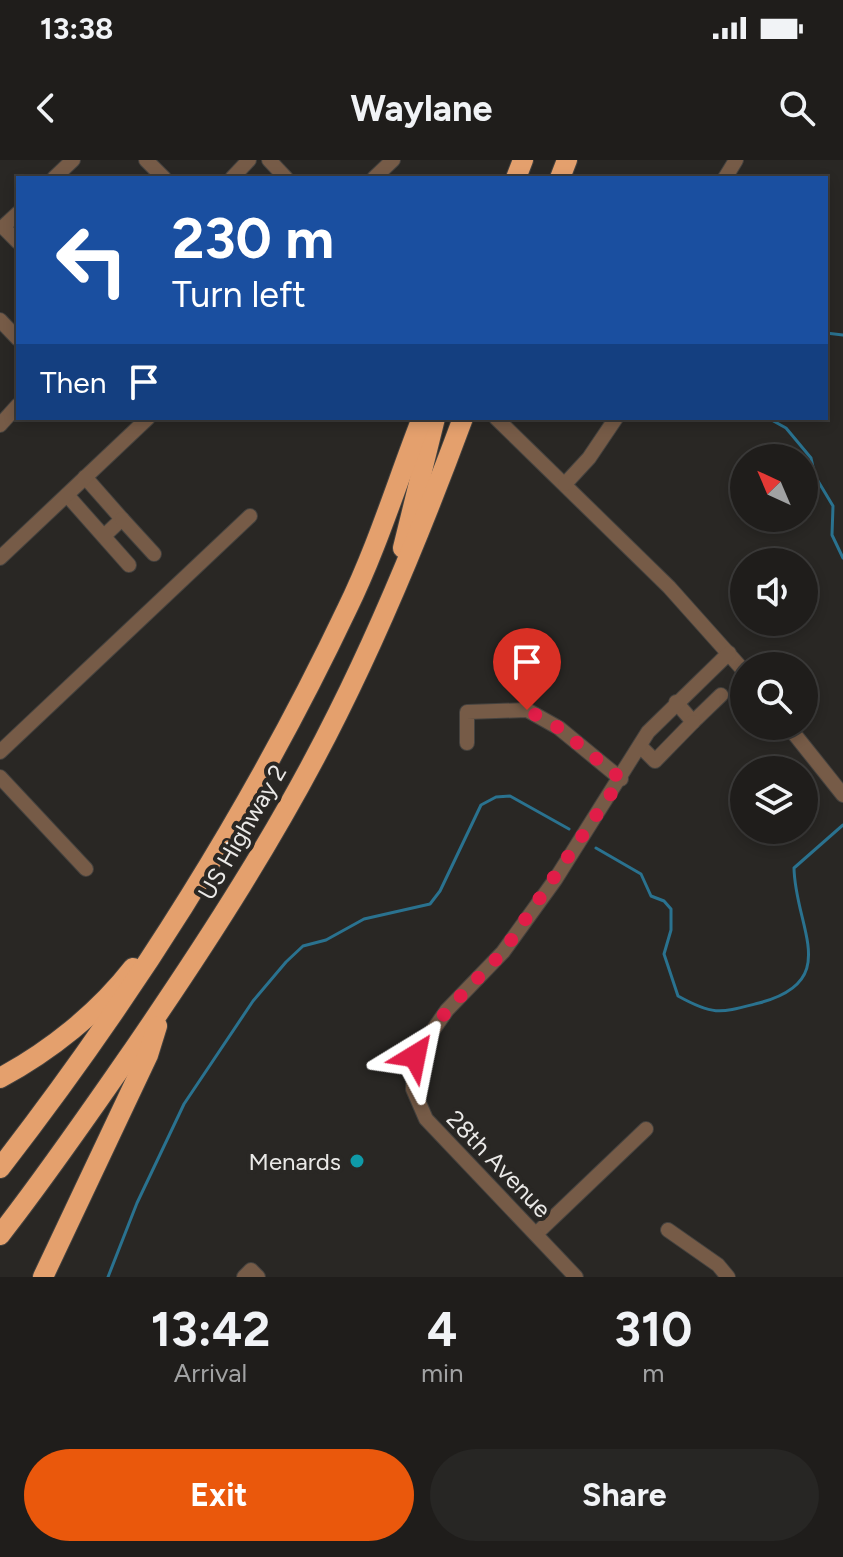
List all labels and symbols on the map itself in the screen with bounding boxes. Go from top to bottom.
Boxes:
north arrow [730,444,818,532]
pin [493,628,561,710]
street label: US Highway 2 [192,759,292,905]
position arrow [373,1014,457,1098]
street label: 28th Avenue [441,1104,557,1224]
place label: Menards [249,1147,341,1176]
marker: Menards [348,1152,366,1170]

